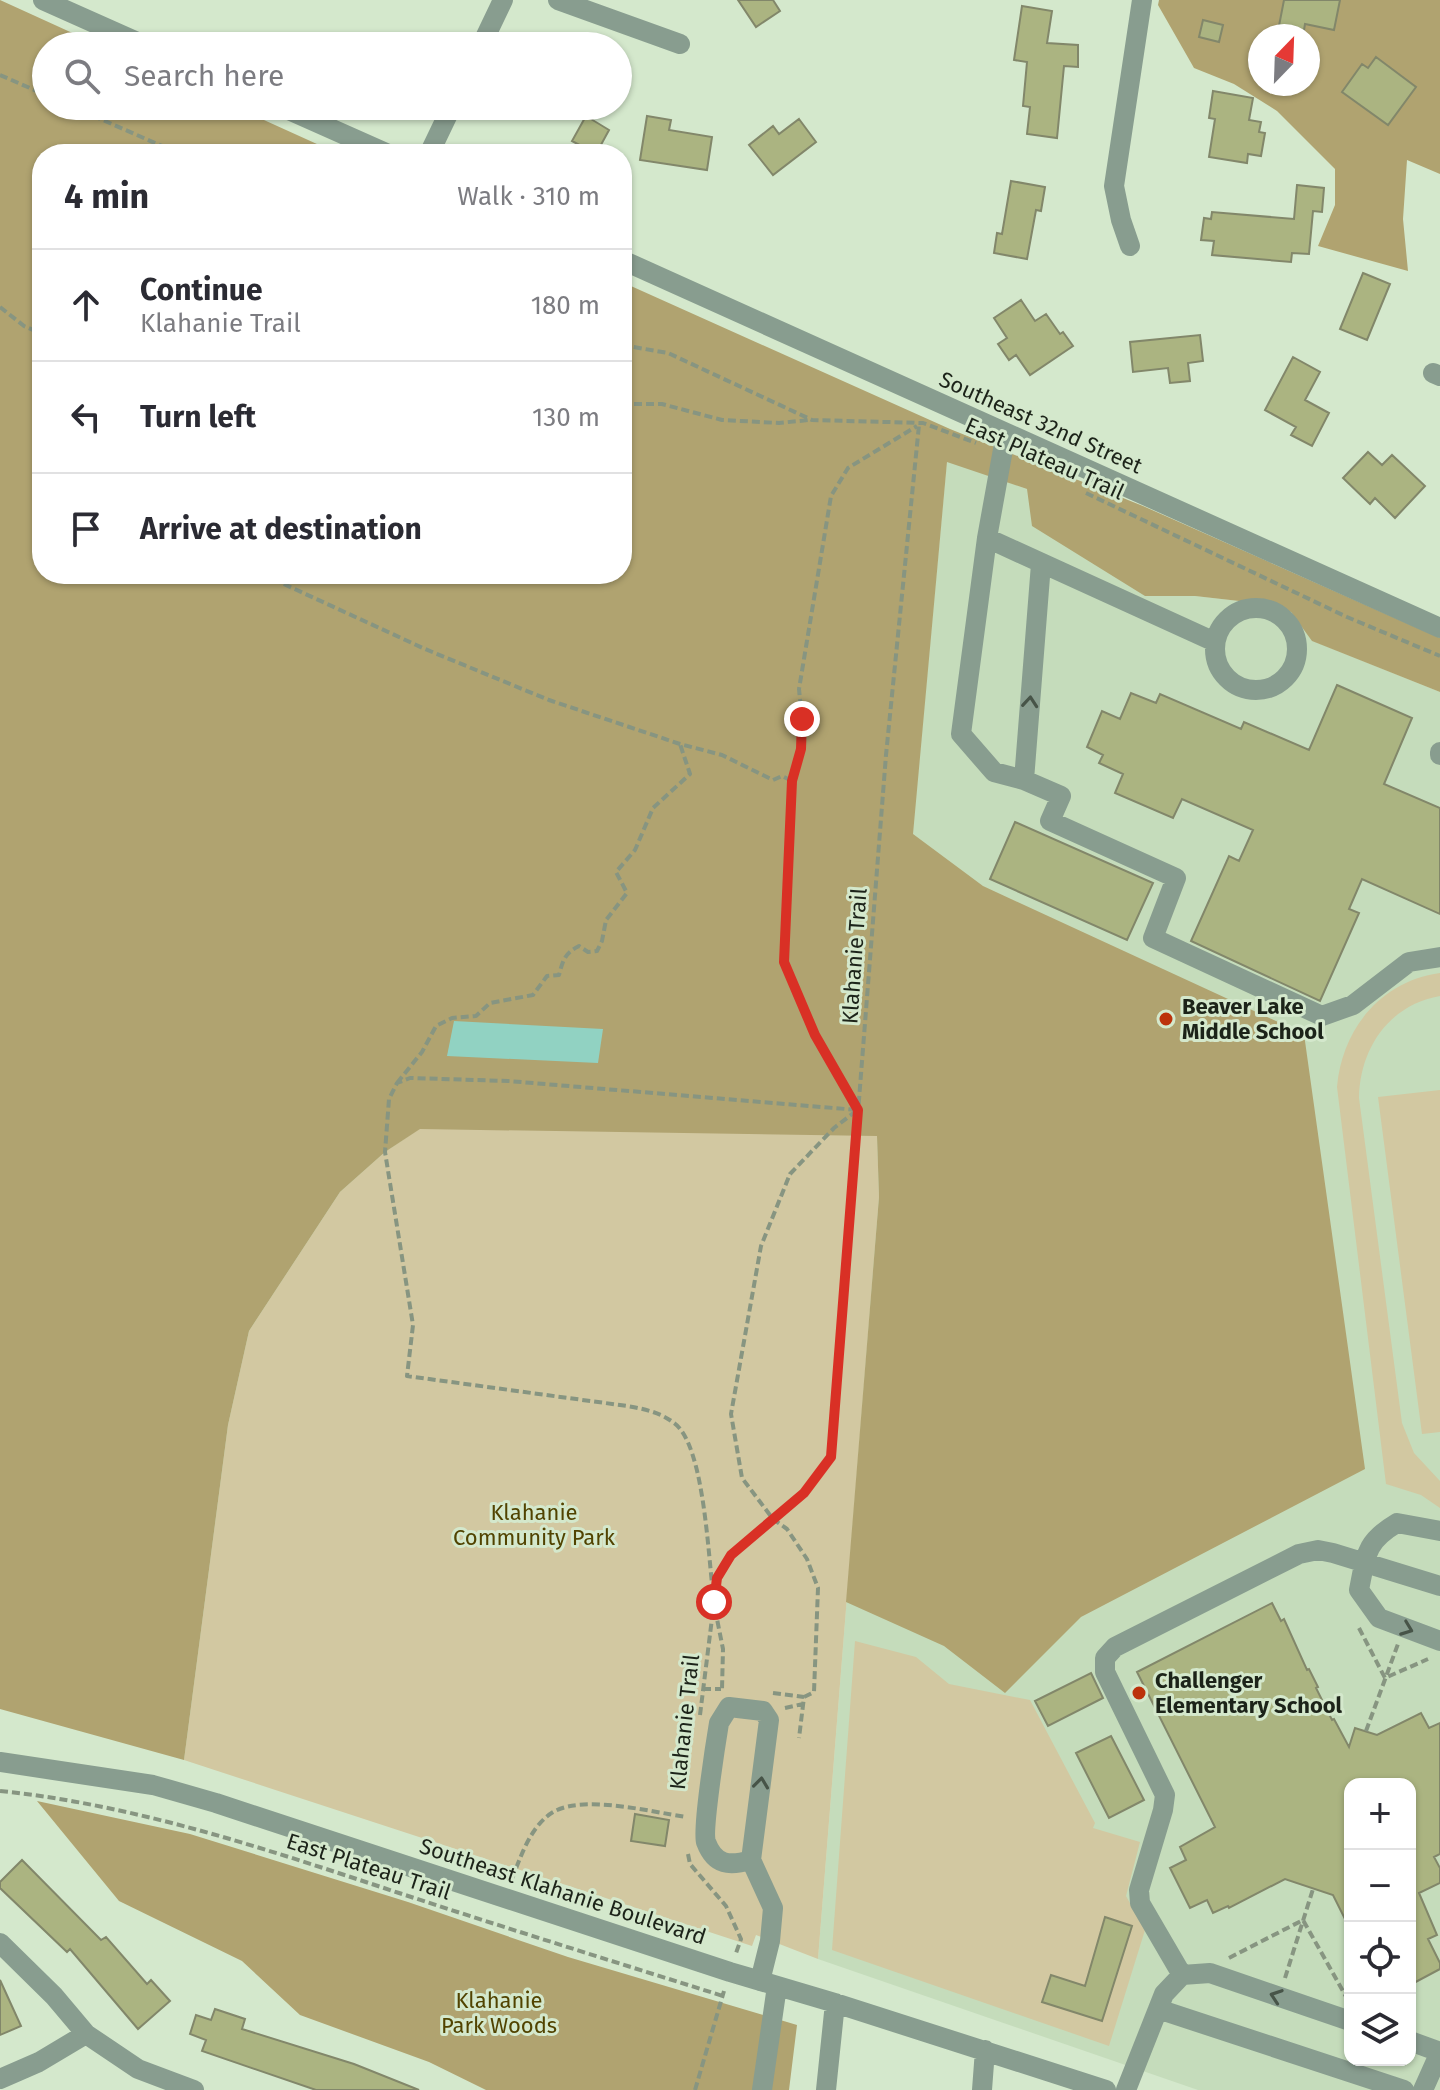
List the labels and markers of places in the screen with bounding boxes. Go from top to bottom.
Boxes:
place label: Beaver Lake Middle School [1182,993,1324,1045]
marker: Beaver Lake Middle School [1157,1010,1175,1028]
place label: Challenger Elementary School [1155,1667,1343,1719]
marker: Challenger Elementary School [1130,1684,1148,1702]

